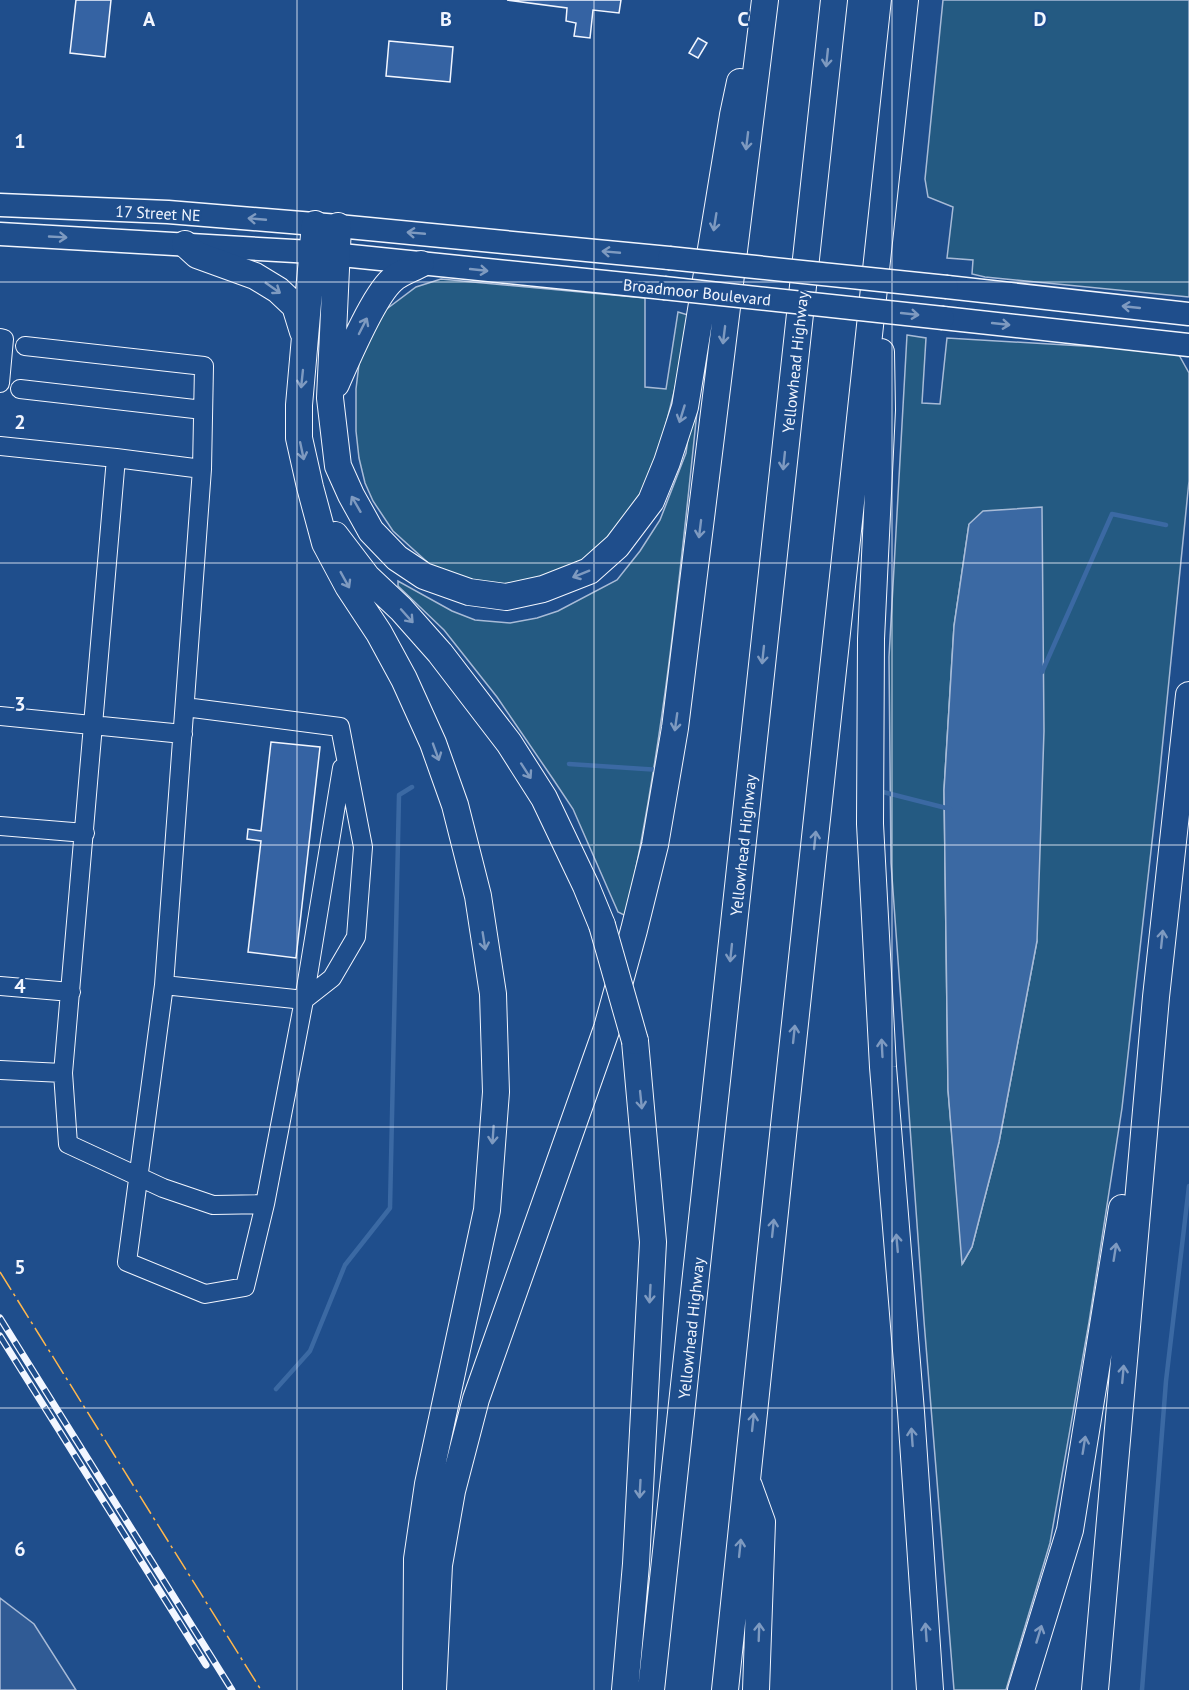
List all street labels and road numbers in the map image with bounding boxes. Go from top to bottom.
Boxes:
street label: 17 Street NE [115,201,201,225]
street label: Broadmoor Boulevard [622,274,772,310]
street label: Yellowhead Highway [778,290,812,434]
street label: Yellowhead Highway [726,773,760,917]
street label: Yellowhead Highway [674,1256,708,1400]

